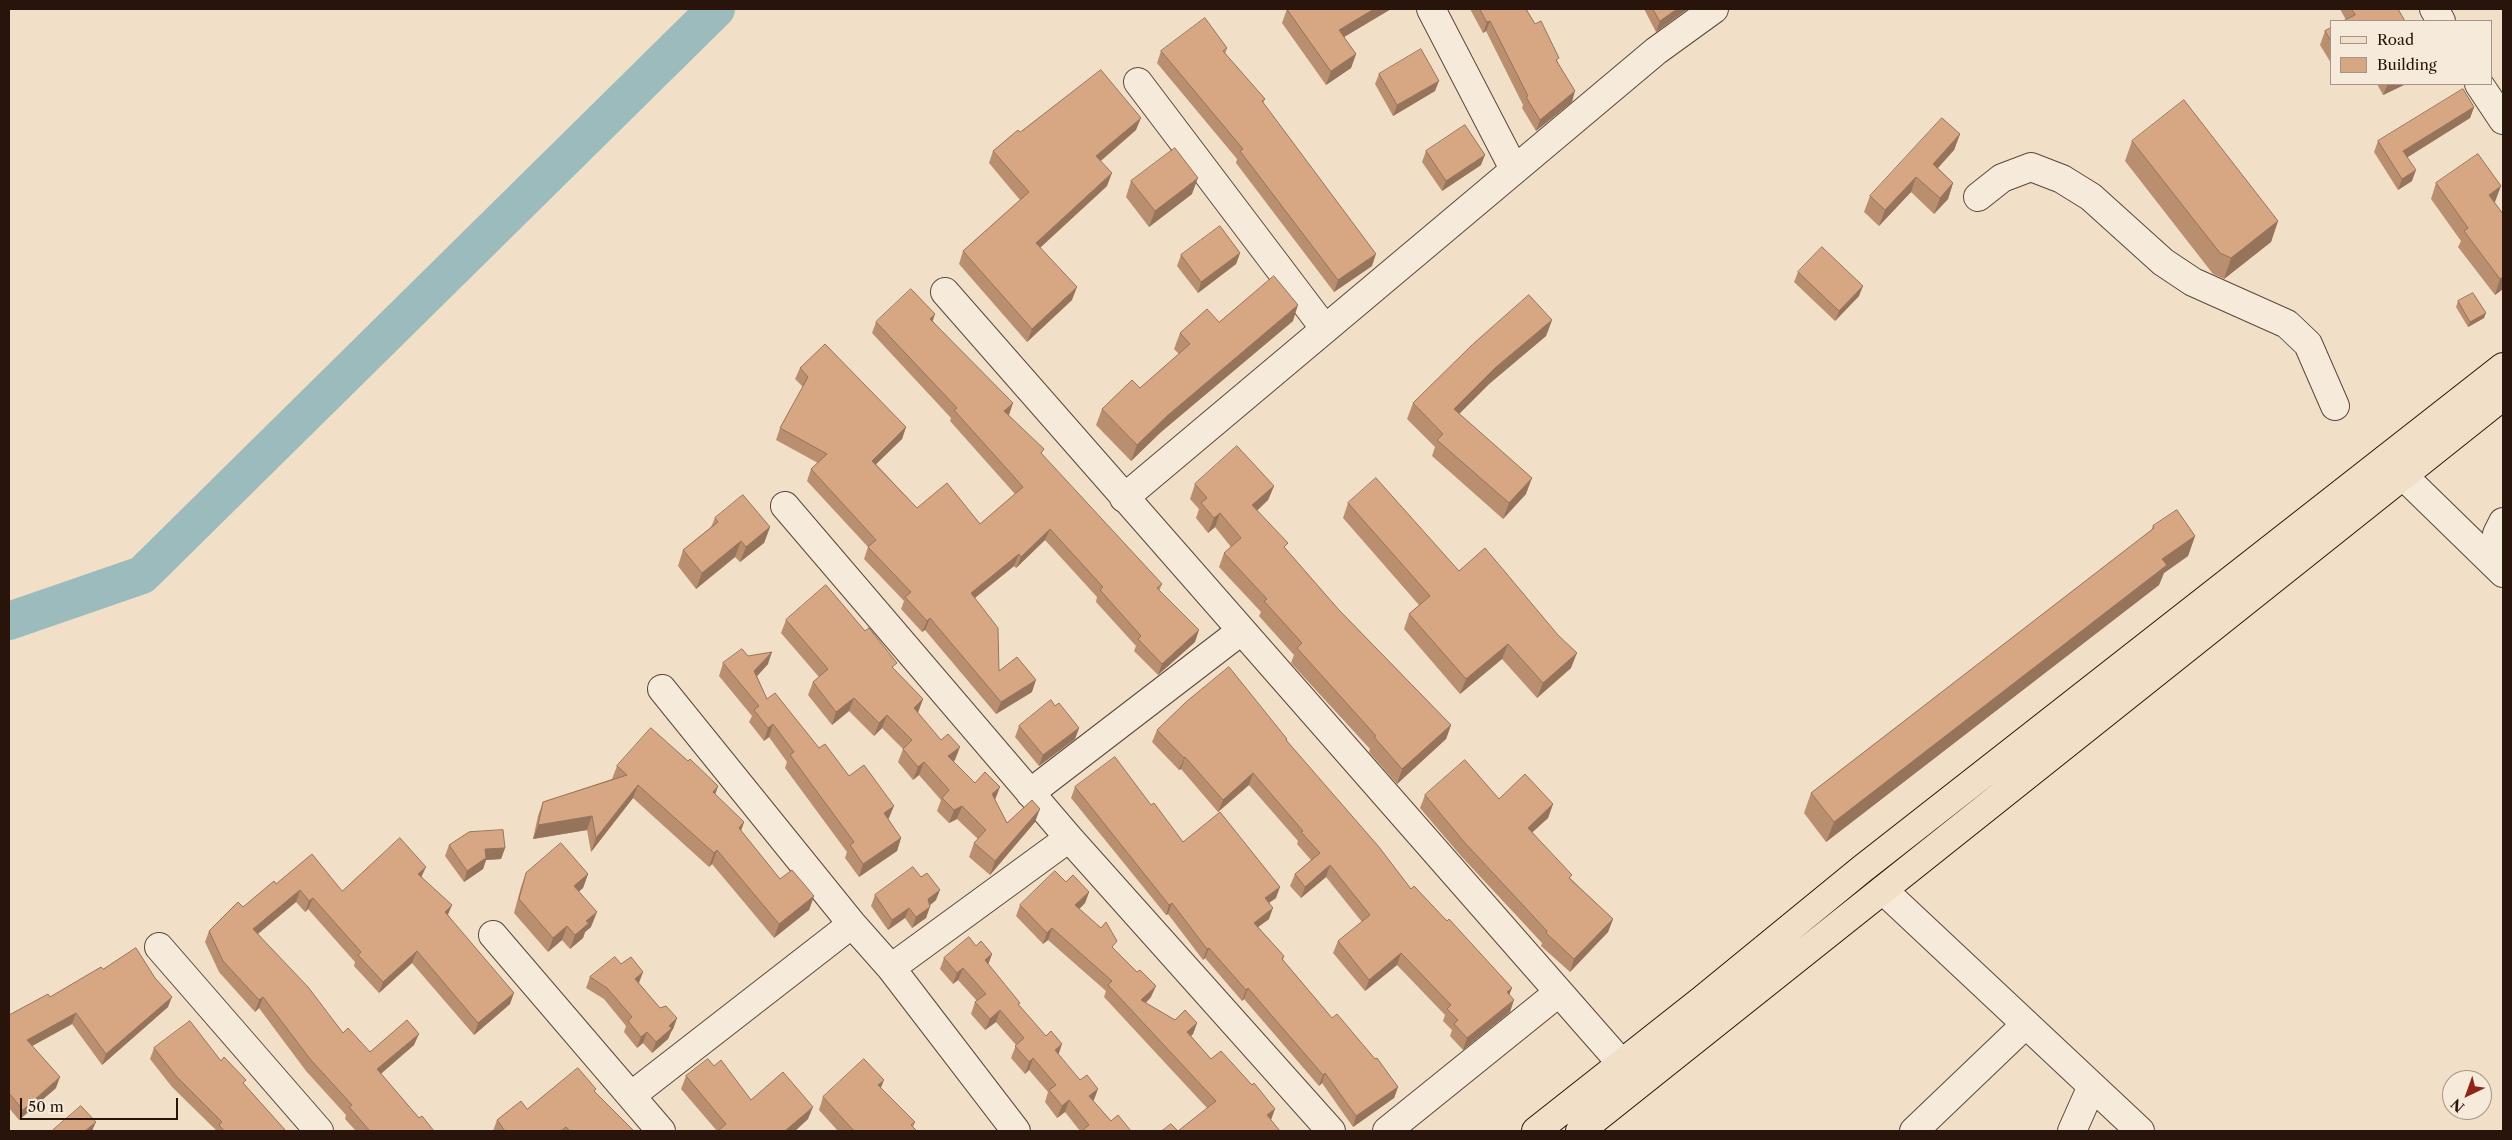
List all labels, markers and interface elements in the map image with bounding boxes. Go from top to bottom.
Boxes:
legend [2330,20,2492,85]
text: Road [2377,30,2414,49]
text: Building [2377,55,2437,74]
north arrow [2442,1070,2492,1120]
scale bar [22,1088,180,1120]
text: N [2447,1095,2468,1116]
text: 50 m [28,1097,64,1116]

